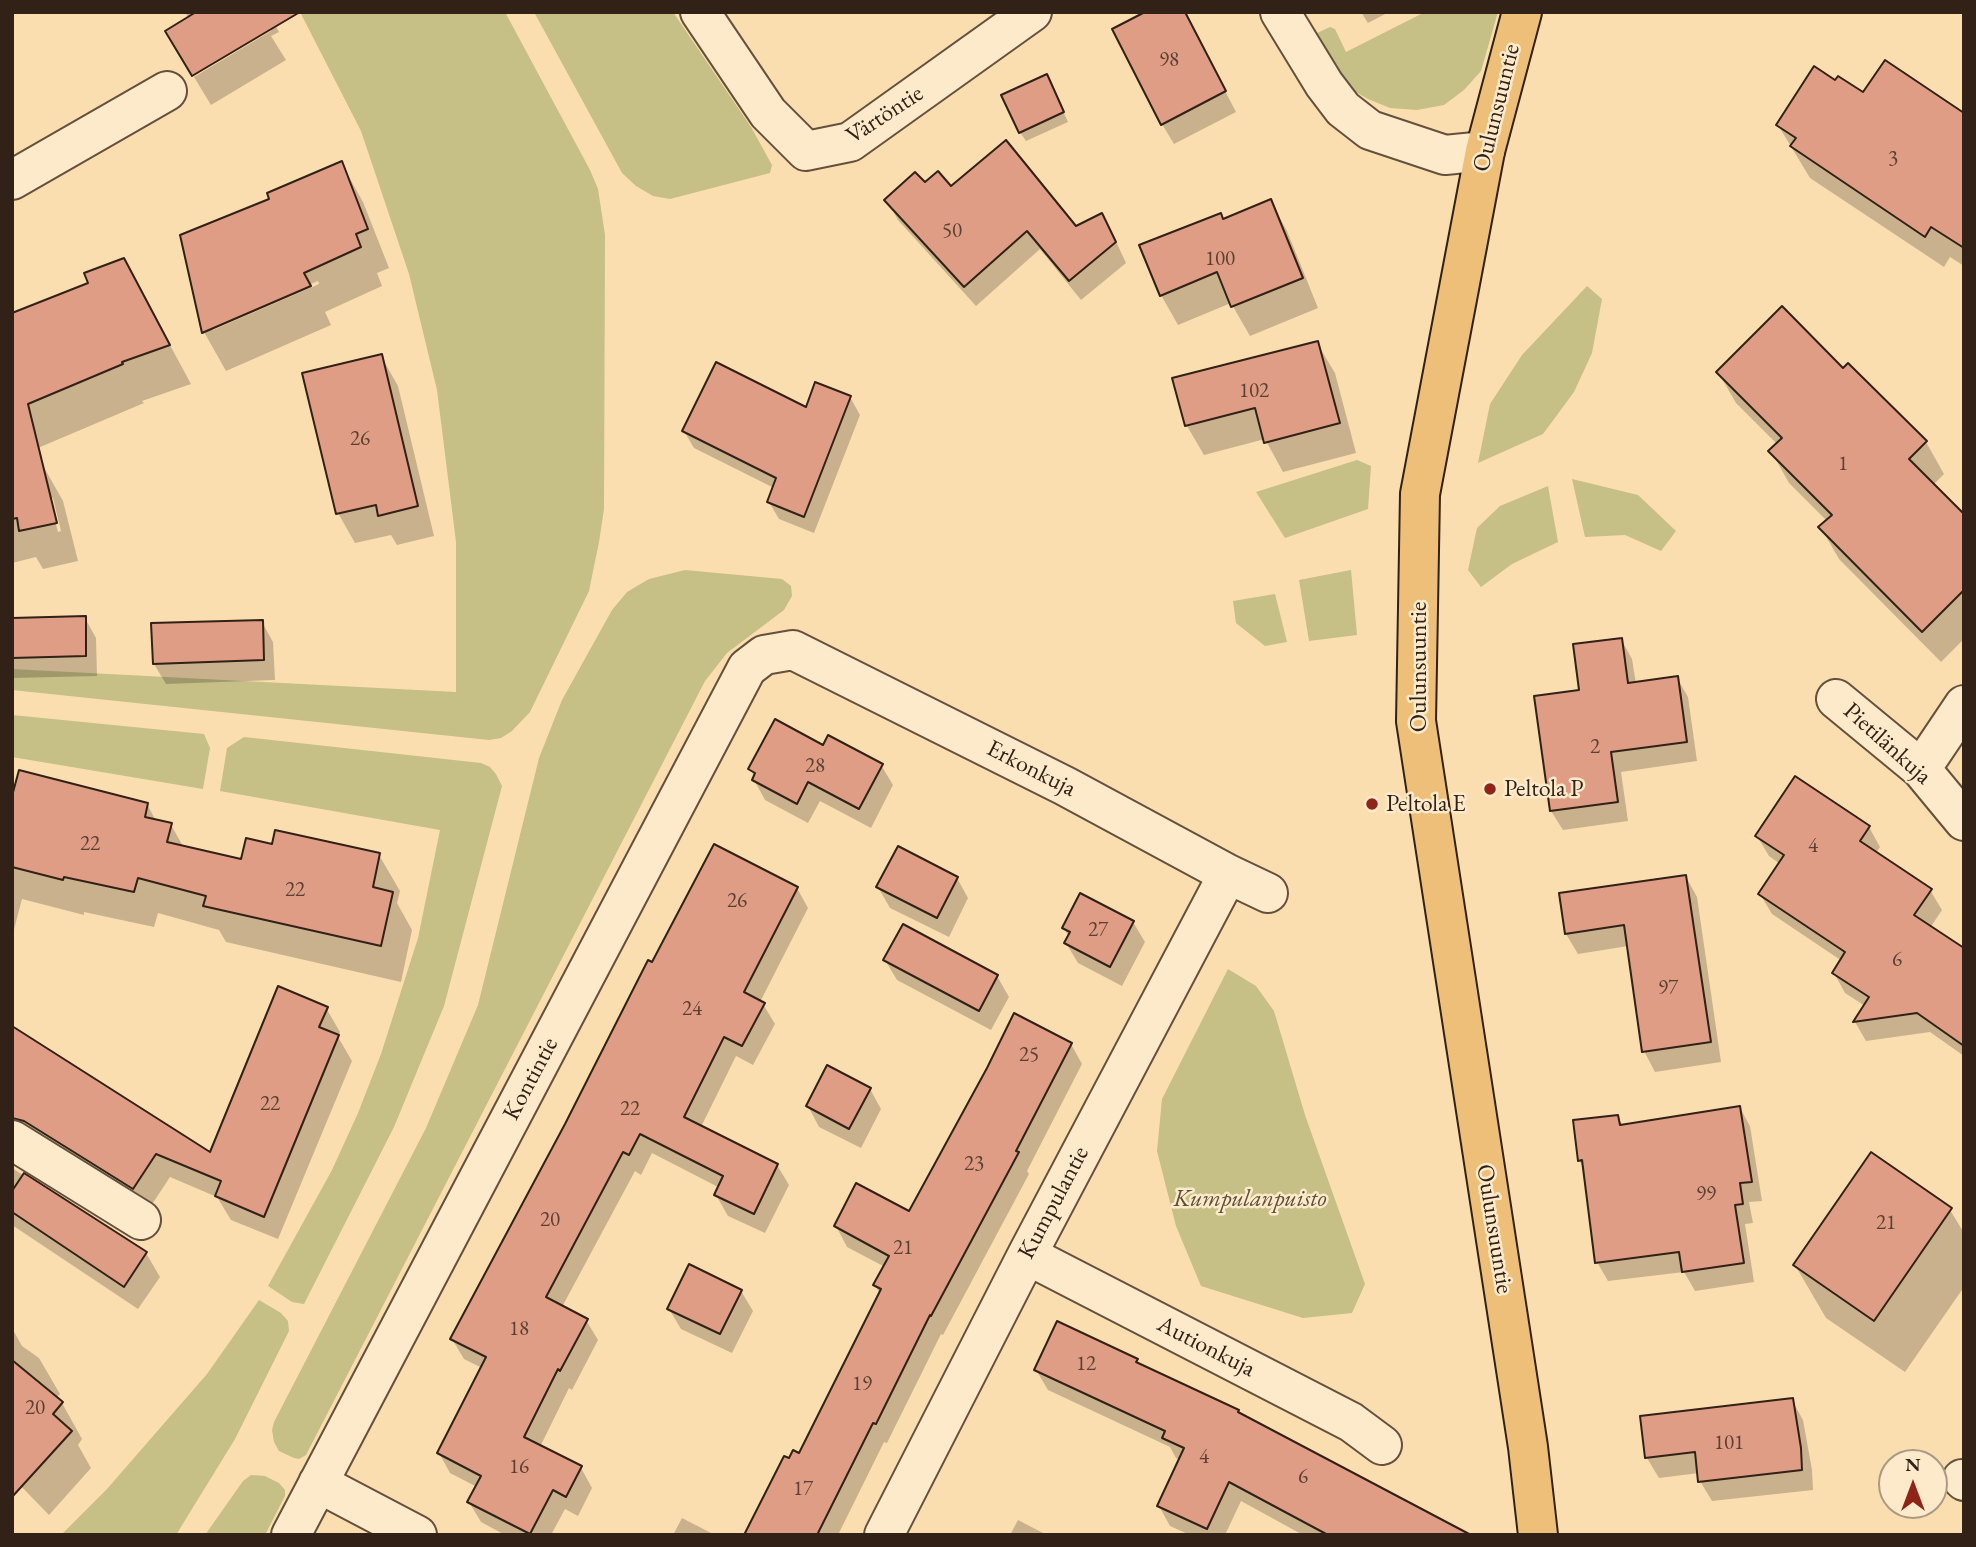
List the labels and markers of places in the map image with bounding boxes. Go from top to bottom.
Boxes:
place label: Peltola P [1504,775,1584,803]
marker: Peltola P [1482,781,1498,797]
place label: Peltola E [1386,790,1466,818]
marker: Peltola E [1364,796,1380,812]

